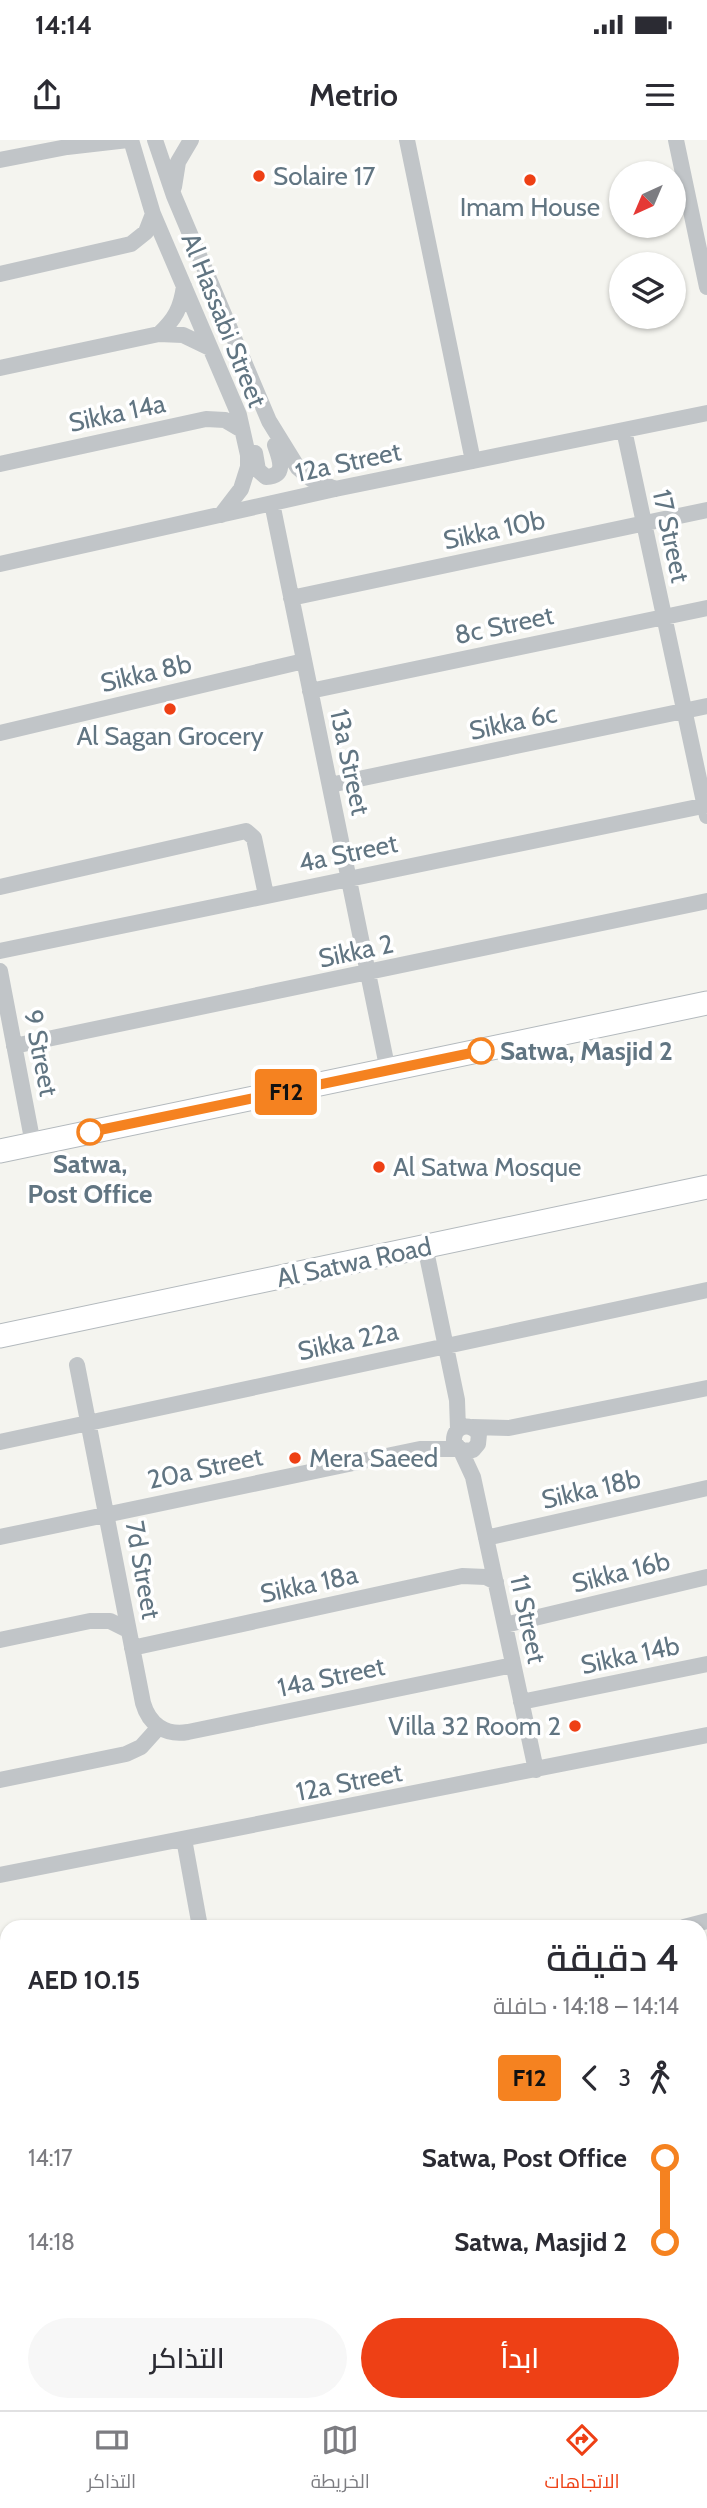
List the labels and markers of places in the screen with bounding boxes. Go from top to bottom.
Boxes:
place label: Solaire 17 [273,160,375,192]
marker: Solaire 17 [251,168,267,184]
marker: Imam House [522,172,538,188]
place label: Imam House [460,191,600,223]
marker: Al Sagan Grocery [162,701,178,717]
place label: Al Sagan Grocery [76,720,264,752]
place label: Satwa, Masjid 2 [500,1035,673,1067]
marker: Satwa, Masjid 2 [468,1038,494,1064]
marker: Satwa, Post Office [77,1119,103,1145]
place label: Satwa, Post Office [28,1148,152,1210]
place label: Al Satwa Mosque [393,1151,581,1183]
marker: Al Satwa Mosque [371,1159,387,1175]
place label: Mera Saeed [309,1442,438,1474]
marker: Mera Saeed [287,1450,303,1466]
place label: Villa 32 Room 2 [388,1710,561,1742]
marker: Villa 32 Room 2 [567,1718,583,1734]

